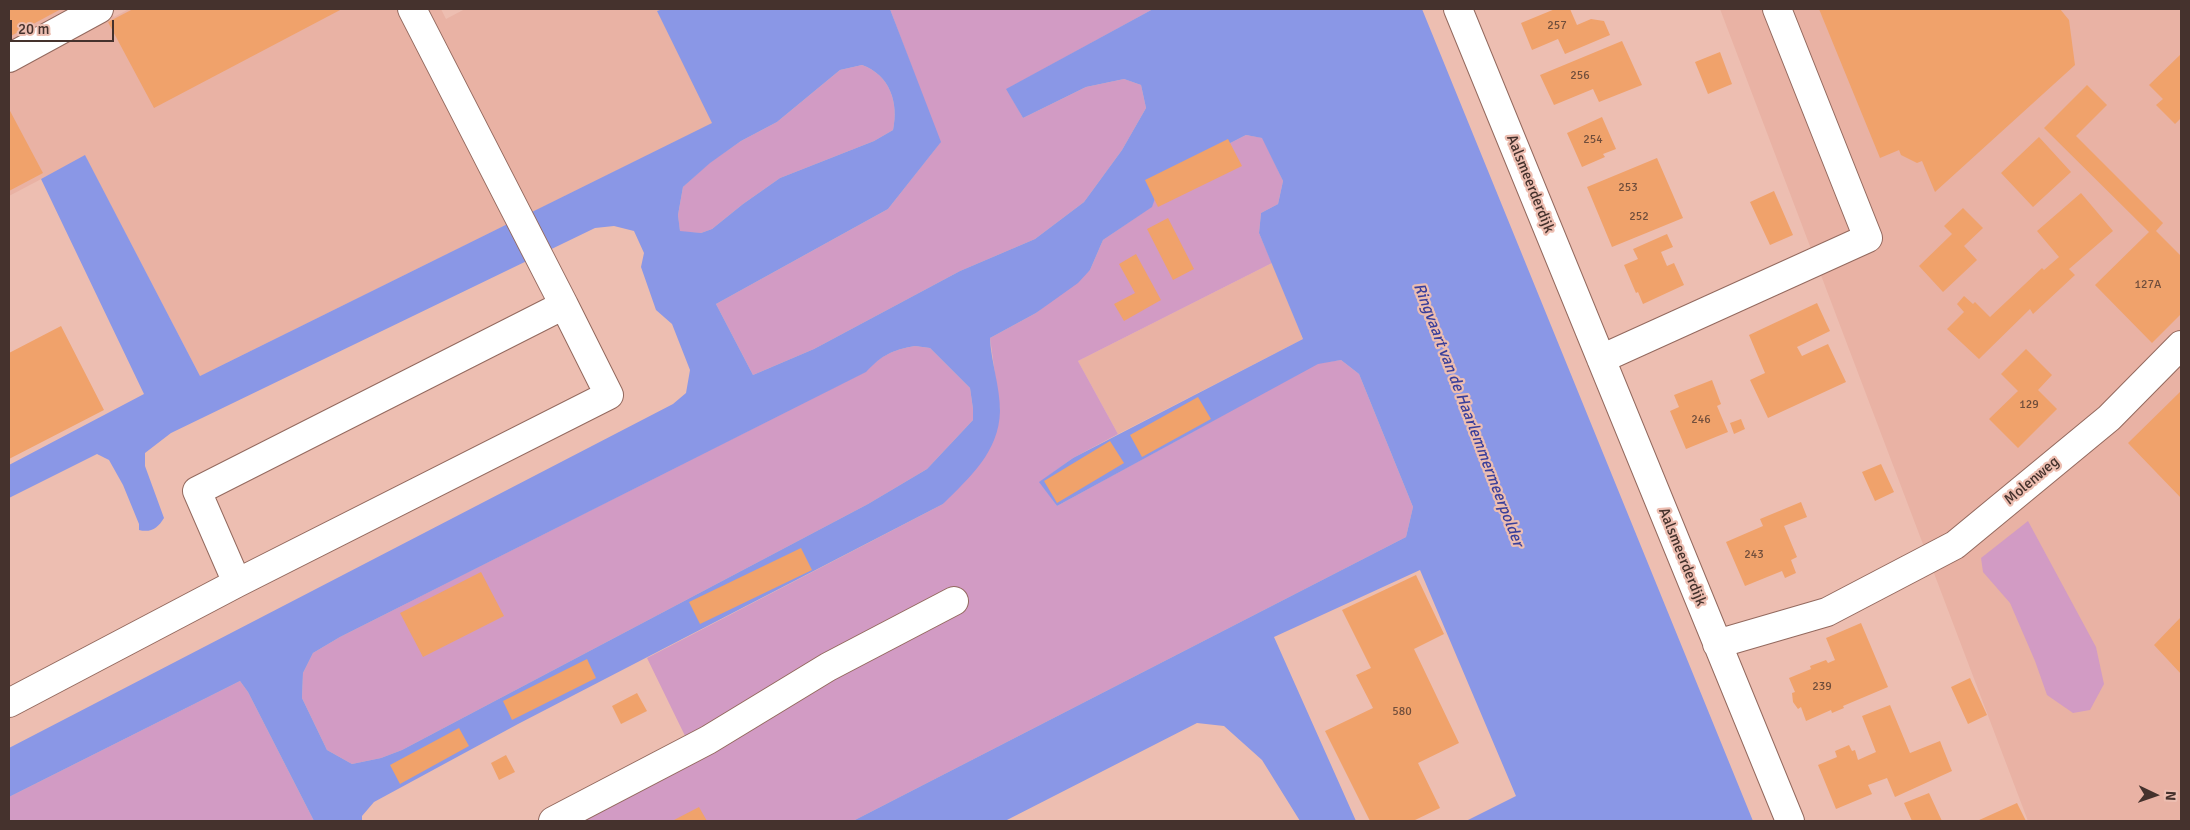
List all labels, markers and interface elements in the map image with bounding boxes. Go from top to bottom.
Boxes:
scale bar [12,10,116,42]
house number: 257 [1547,19,1567,33]
text: 20 m [18,20,49,38]
house number: 256 [1570,69,1590,83]
street label: Aalsmeerderdijk [1502,132,1558,236]
house number: 254 [1583,133,1603,147]
house number: 253 [1618,181,1638,195]
house number: 252 [1629,210,1649,224]
house number: 127A [2135,278,2161,292]
water label: Ringvaart van de Haarlemmermeerpolder [1409,280,1527,550]
house number: 129 [2019,398,2039,412]
house number: 246 [1691,413,1711,427]
street label: Molenweg [2001,453,2063,509]
street label: Aalsmeerderdijk [1654,505,1710,609]
house number: 243 [1744,548,1764,562]
house number: 239 [1812,680,1832,694]
house number: 580 [1392,705,1412,719]
north arrow [2130,770,2180,820]
text: N [2162,790,2179,801]

